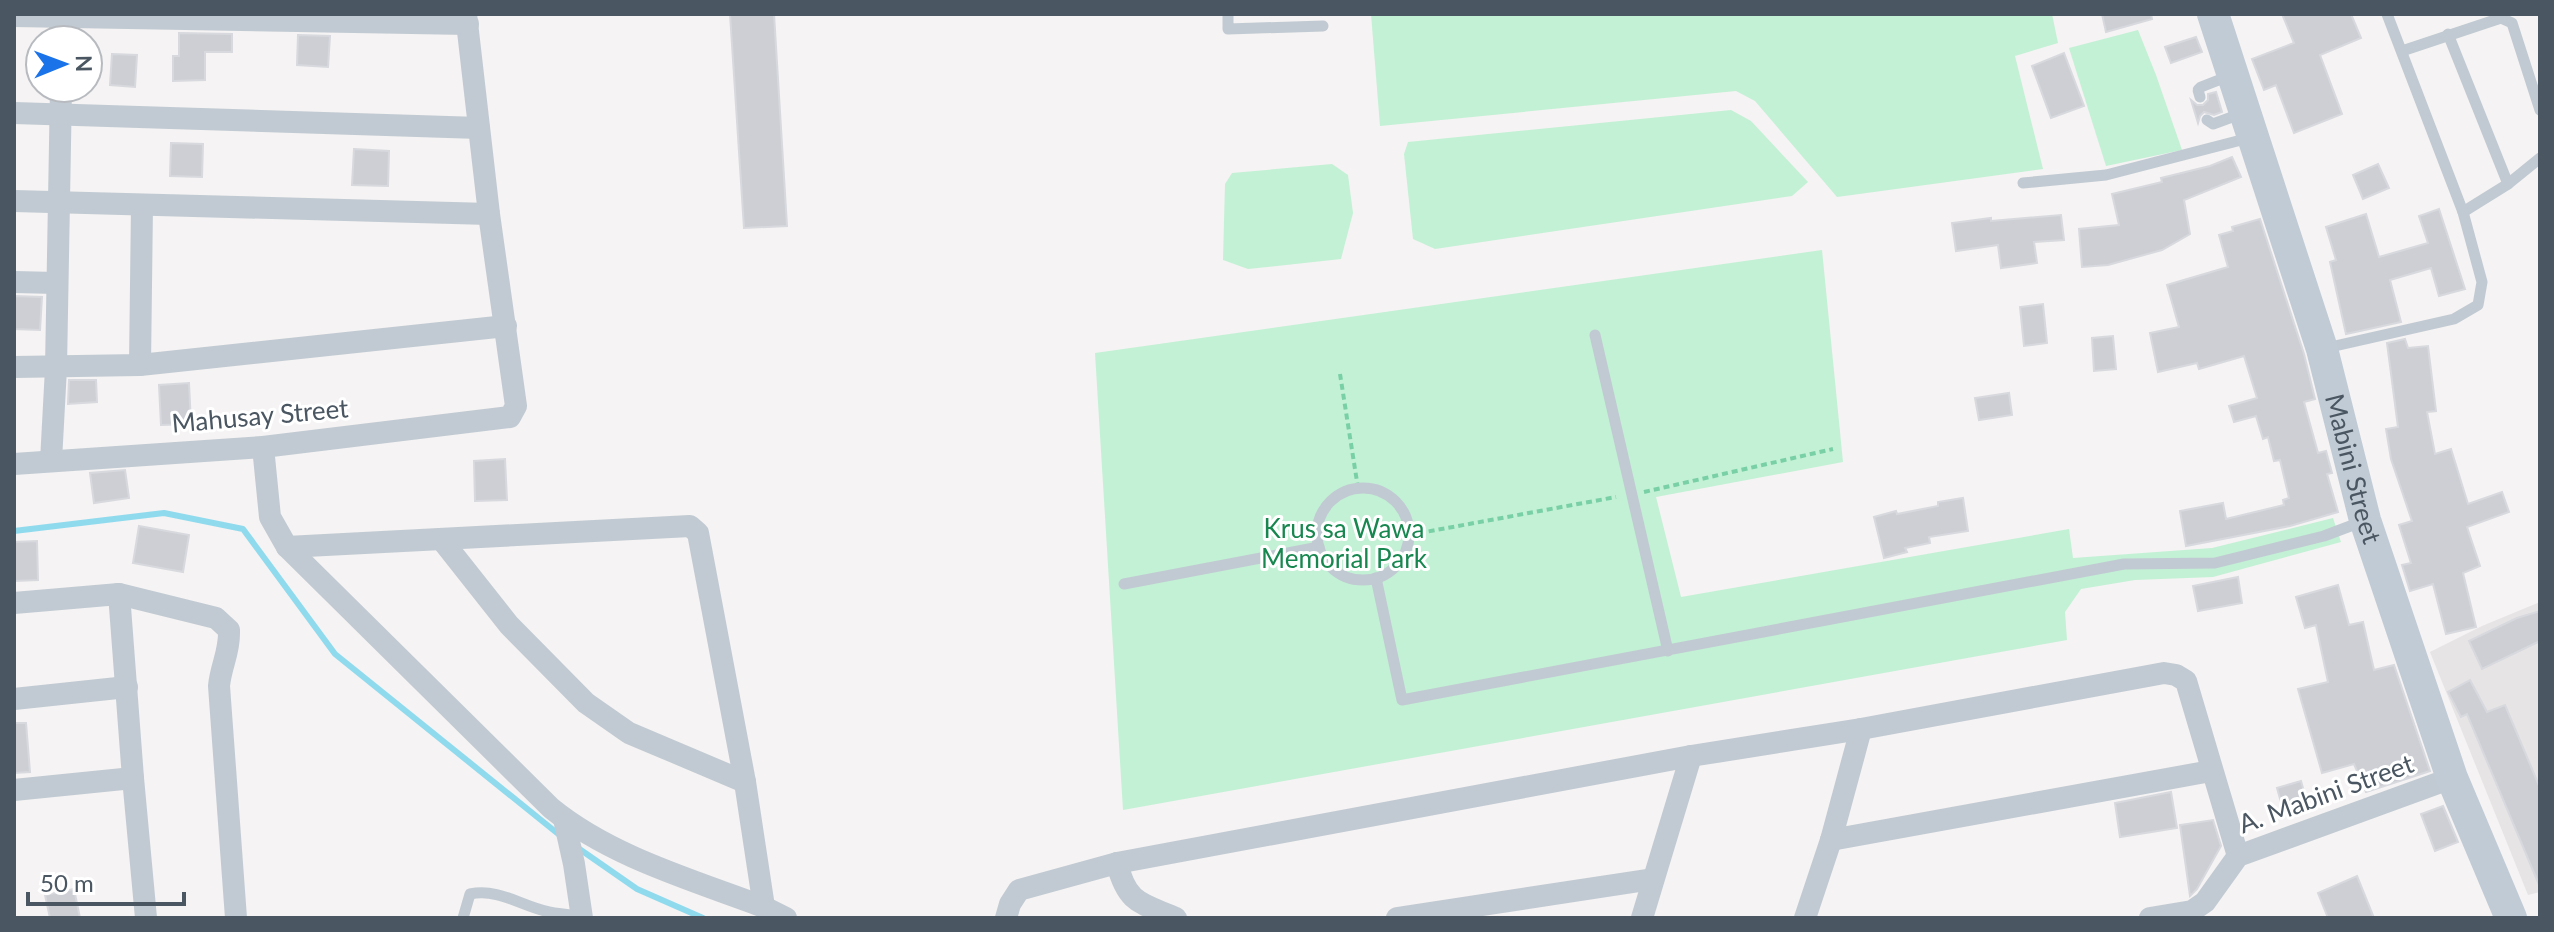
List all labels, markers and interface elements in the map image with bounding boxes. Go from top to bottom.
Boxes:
north arrow [24,24,104,104]
text: N [71,55,98,72]
street label: Mabini Street [2319,390,2389,548]
street label: Mahusay Street [170,391,350,439]
park label: Krus sa Wawa Memorial Park [1261,512,1428,574]
street label: A. Mabini Street [2234,746,2418,840]
scale bar [28,856,184,906]
text: 50 m [40,868,94,897]

